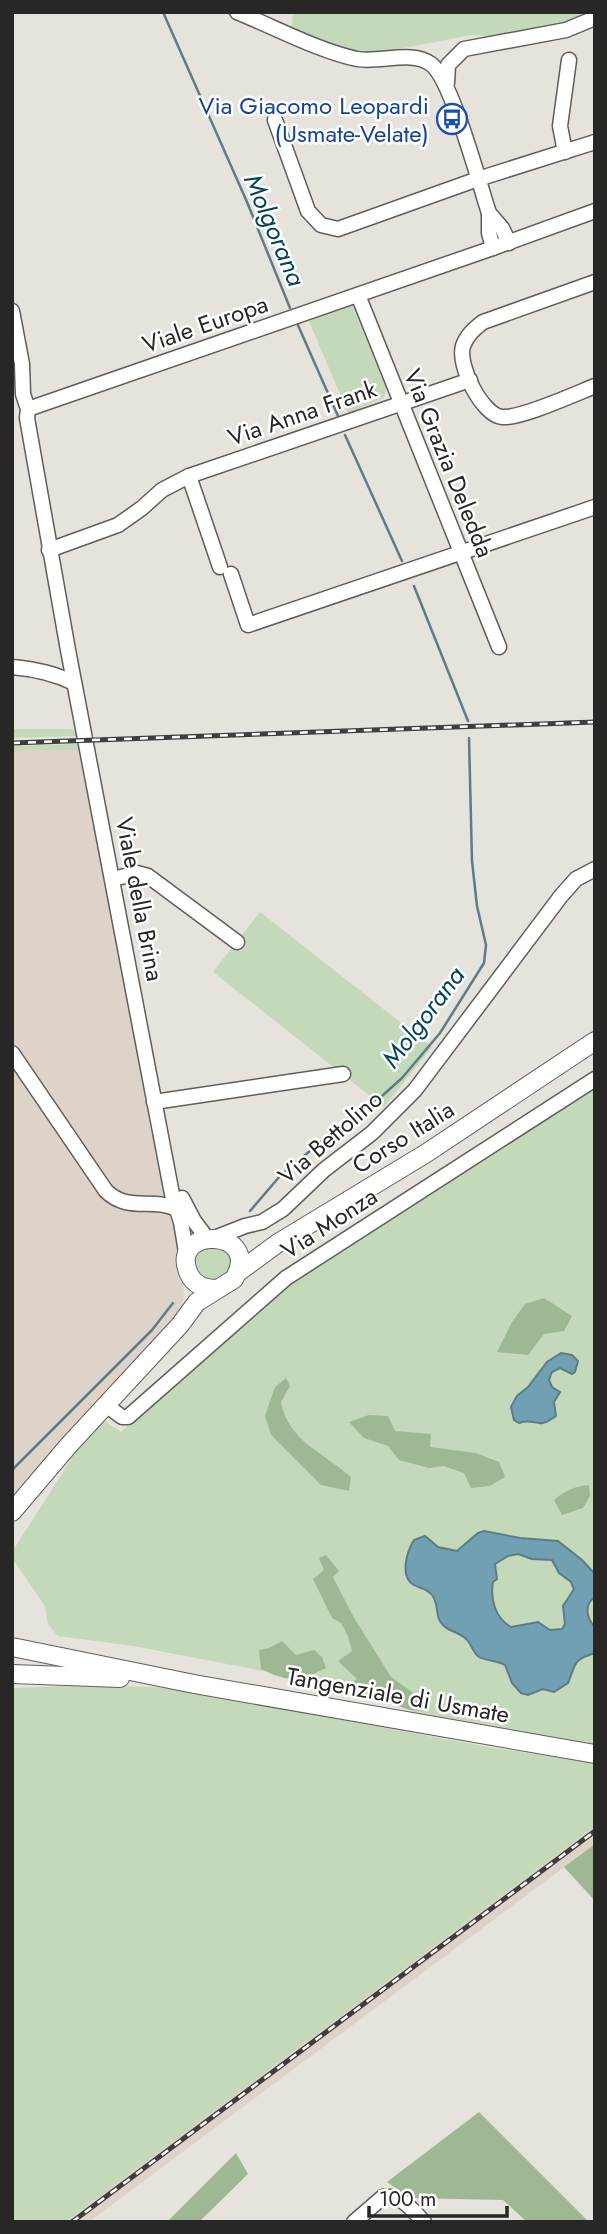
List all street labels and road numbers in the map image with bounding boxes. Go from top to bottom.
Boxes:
street label: Viale Europa [138,286,272,362]
street label: Via Grazia Deledda [395,363,503,563]
street label: Via Anna Frank [223,371,381,455]
street label: Viale della Brina [107,814,173,984]
street label: Via Bettolino [270,1082,390,1192]
street label: Corso Italia [345,1092,461,1182]
street label: Via Monza [274,1179,384,1267]
street label: Tangenziale di Usmate [284,1658,512,1732]

